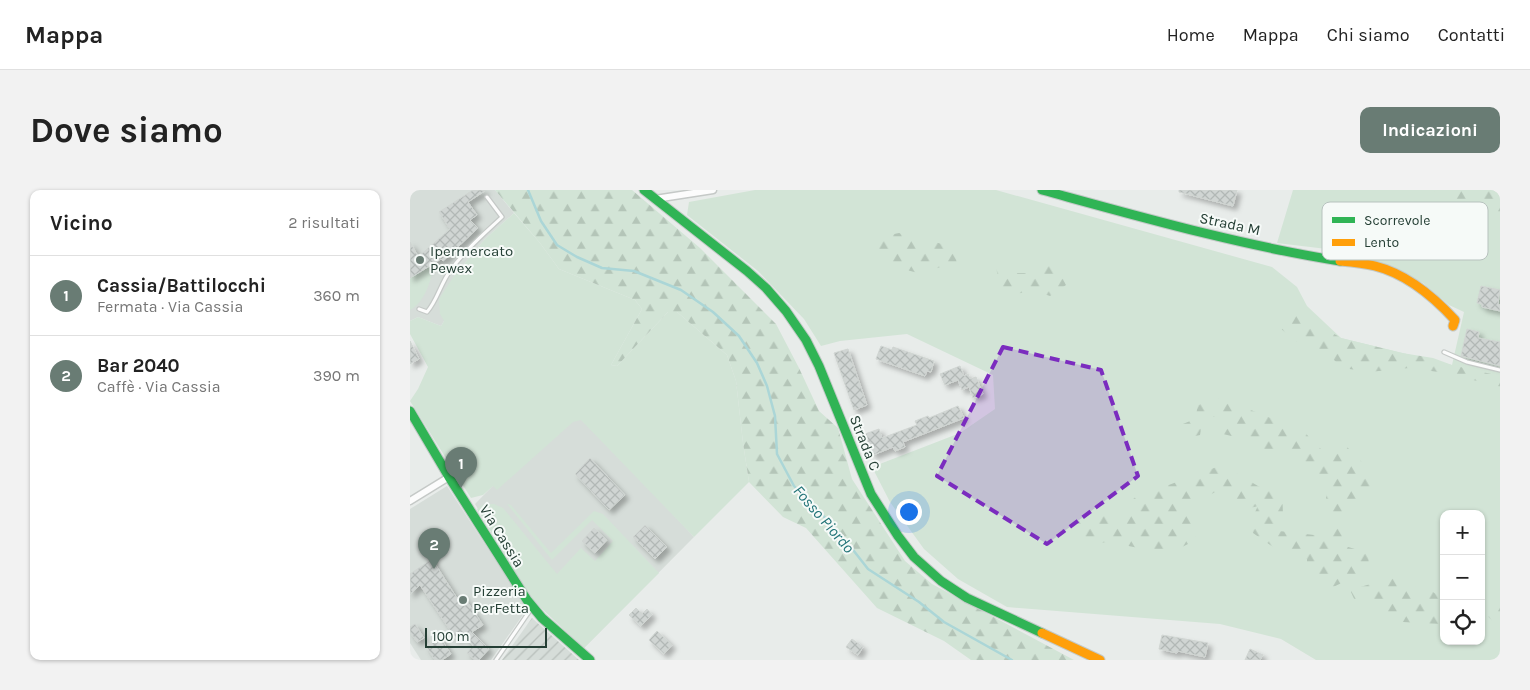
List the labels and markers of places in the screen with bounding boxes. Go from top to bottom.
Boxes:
place label: Ipermercato Pewex [430,242,513,277]
marker: Ipermercato Pewex [414,254,426,266]
pin: 1 [445,447,477,488]
pin: 2 [418,528,450,569]
place label: Pizzeria PerFetta [473,582,529,617]
marker: Pizzeria PerFetta [457,594,469,606]

